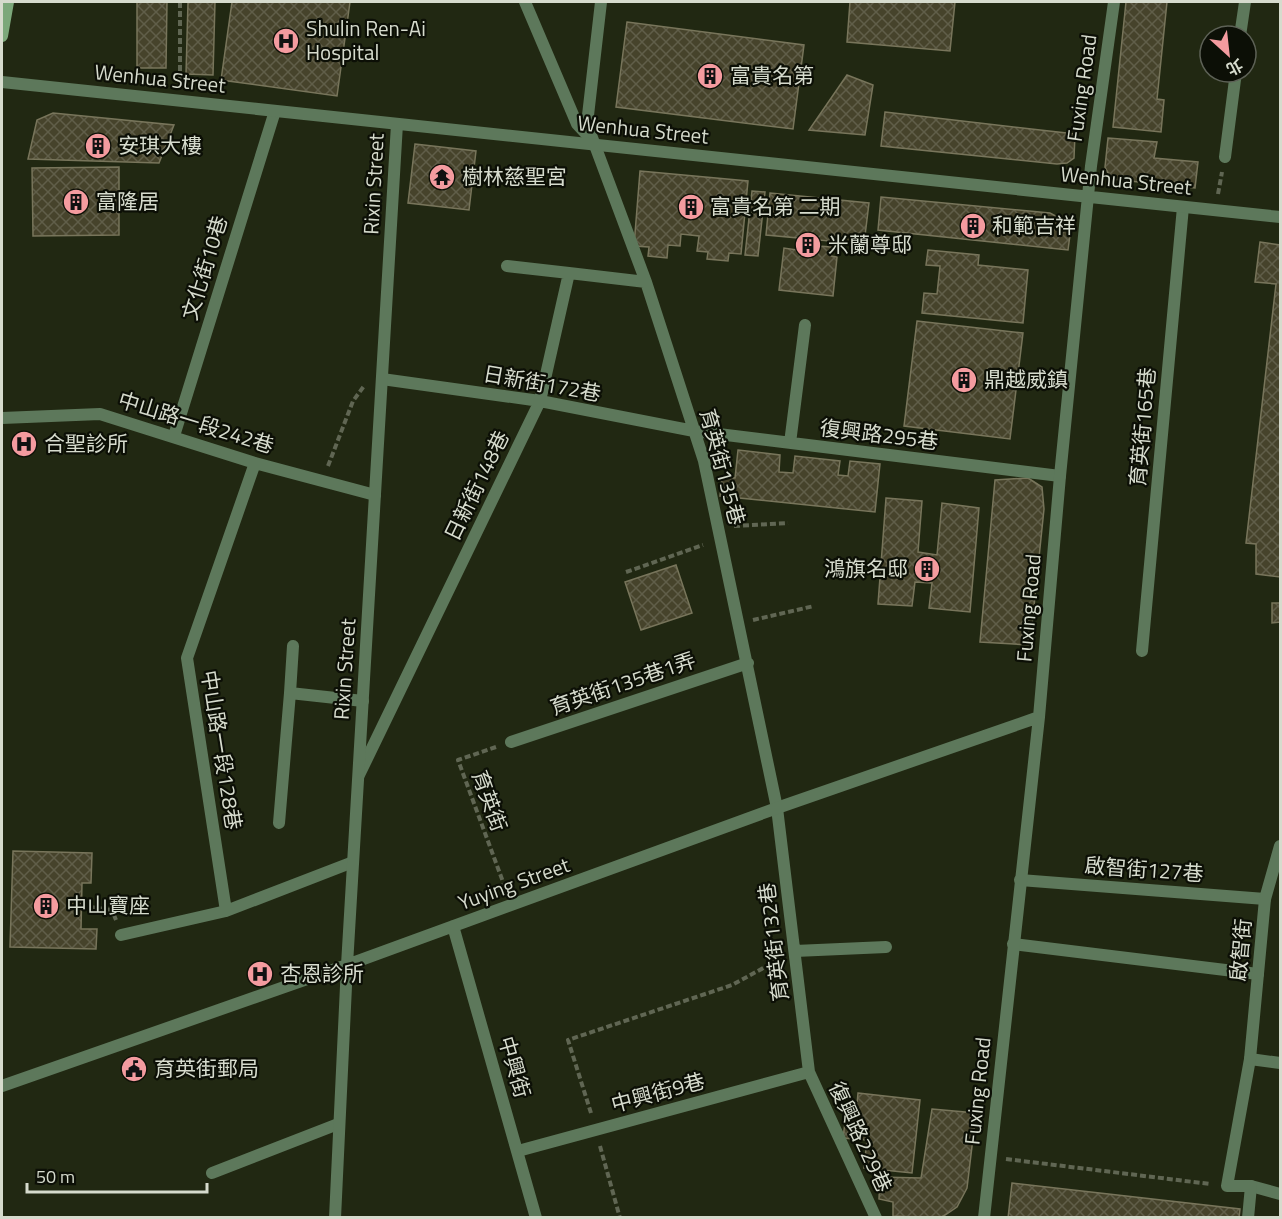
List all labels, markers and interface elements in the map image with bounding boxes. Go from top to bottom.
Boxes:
place label: Shulin Ren-Ai Hospital [306,12,426,68]
north arrow [1198,24,1258,84]
hospital icon: Shulin Ren-Ai Hospital [271,26,301,56]
street label: Fuxing Road [1058,32,1104,144]
text: 北 [1222,53,1247,82]
street label: Wenhua Street [93,55,228,101]
place label: 富貴名第 [730,59,814,91]
building icon: 富貴名第 [695,61,725,91]
street label: Wenhua Street [576,106,711,152]
place label: 安琪大樓 [118,129,202,161]
building icon: 安琪大樓 [83,131,113,161]
street label: Rixin Street [354,132,392,236]
street label: Wenhua Street [1059,157,1194,203]
place label: 樹林慈聖宮 [462,160,567,192]
temple icon: 樹林慈聖宮 [427,162,457,192]
place label: 富隆居 [96,185,159,217]
building icon: 富隆居 [61,187,91,217]
place label: 富貴名第 二期 [710,190,841,222]
building icon: 富貴名第 二期 [676,192,706,222]
place label: 和範吉祥 [992,209,1076,241]
building icon: 和範吉祥 [958,211,988,241]
street label: 文化街10巷 [173,212,235,324]
place label: 米蘭尊邸 [828,228,912,260]
building icon: 米蘭尊邸 [793,230,823,260]
street label: 日新街172巷 [481,357,604,409]
place label: 鼎越威鎮 [984,363,1068,395]
building icon: 鼎越威鎮 [949,365,979,395]
street label: 育英街165巷 [1121,366,1163,488]
street label: 中山路一段242巷 [114,383,278,461]
street label: 育英街135巷 [692,405,754,528]
street label: 復興路295巷 [818,411,940,457]
street label: 日新街148巷 [436,425,517,546]
place label: 合聖診所 [44,427,128,459]
hospital icon: 合聖診所 [9,429,39,459]
place label: 鴻旗名邸 [824,552,908,584]
street label: Fuxing Road [1007,553,1049,663]
building icon: 鴻旗名邸 [912,554,942,584]
street label: Rixin Street [324,616,364,721]
street label: 育英街135巷1弄 [546,643,700,723]
street label: 中山路一段128巷 [194,668,250,832]
street label: 育英街 [464,766,516,836]
street label: Yuying Street [453,848,575,918]
street label: 啟智街127巷 [1083,849,1205,889]
street label: 育英街132巷 [750,881,796,1003]
place label: 中山寶座 [66,889,150,921]
building icon: 中山寶座 [31,891,61,921]
street label: 啟智街 [1221,917,1259,983]
place label: 杏恩診所 [280,957,364,989]
hospital icon: 杏恩診所 [245,959,275,989]
street label: 中興街 [491,1032,539,1101]
street label: Fuxing Road [955,1035,999,1146]
place label: 育英街郵局 [154,1052,259,1084]
public building icon: 育英街郵局 [119,1054,149,1084]
street label: 中興街9巷 [607,1064,708,1120]
street label: 復興路229巷 [821,1076,901,1197]
scale bar [27,1156,207,1194]
text: 50 m [36,1163,75,1190]

